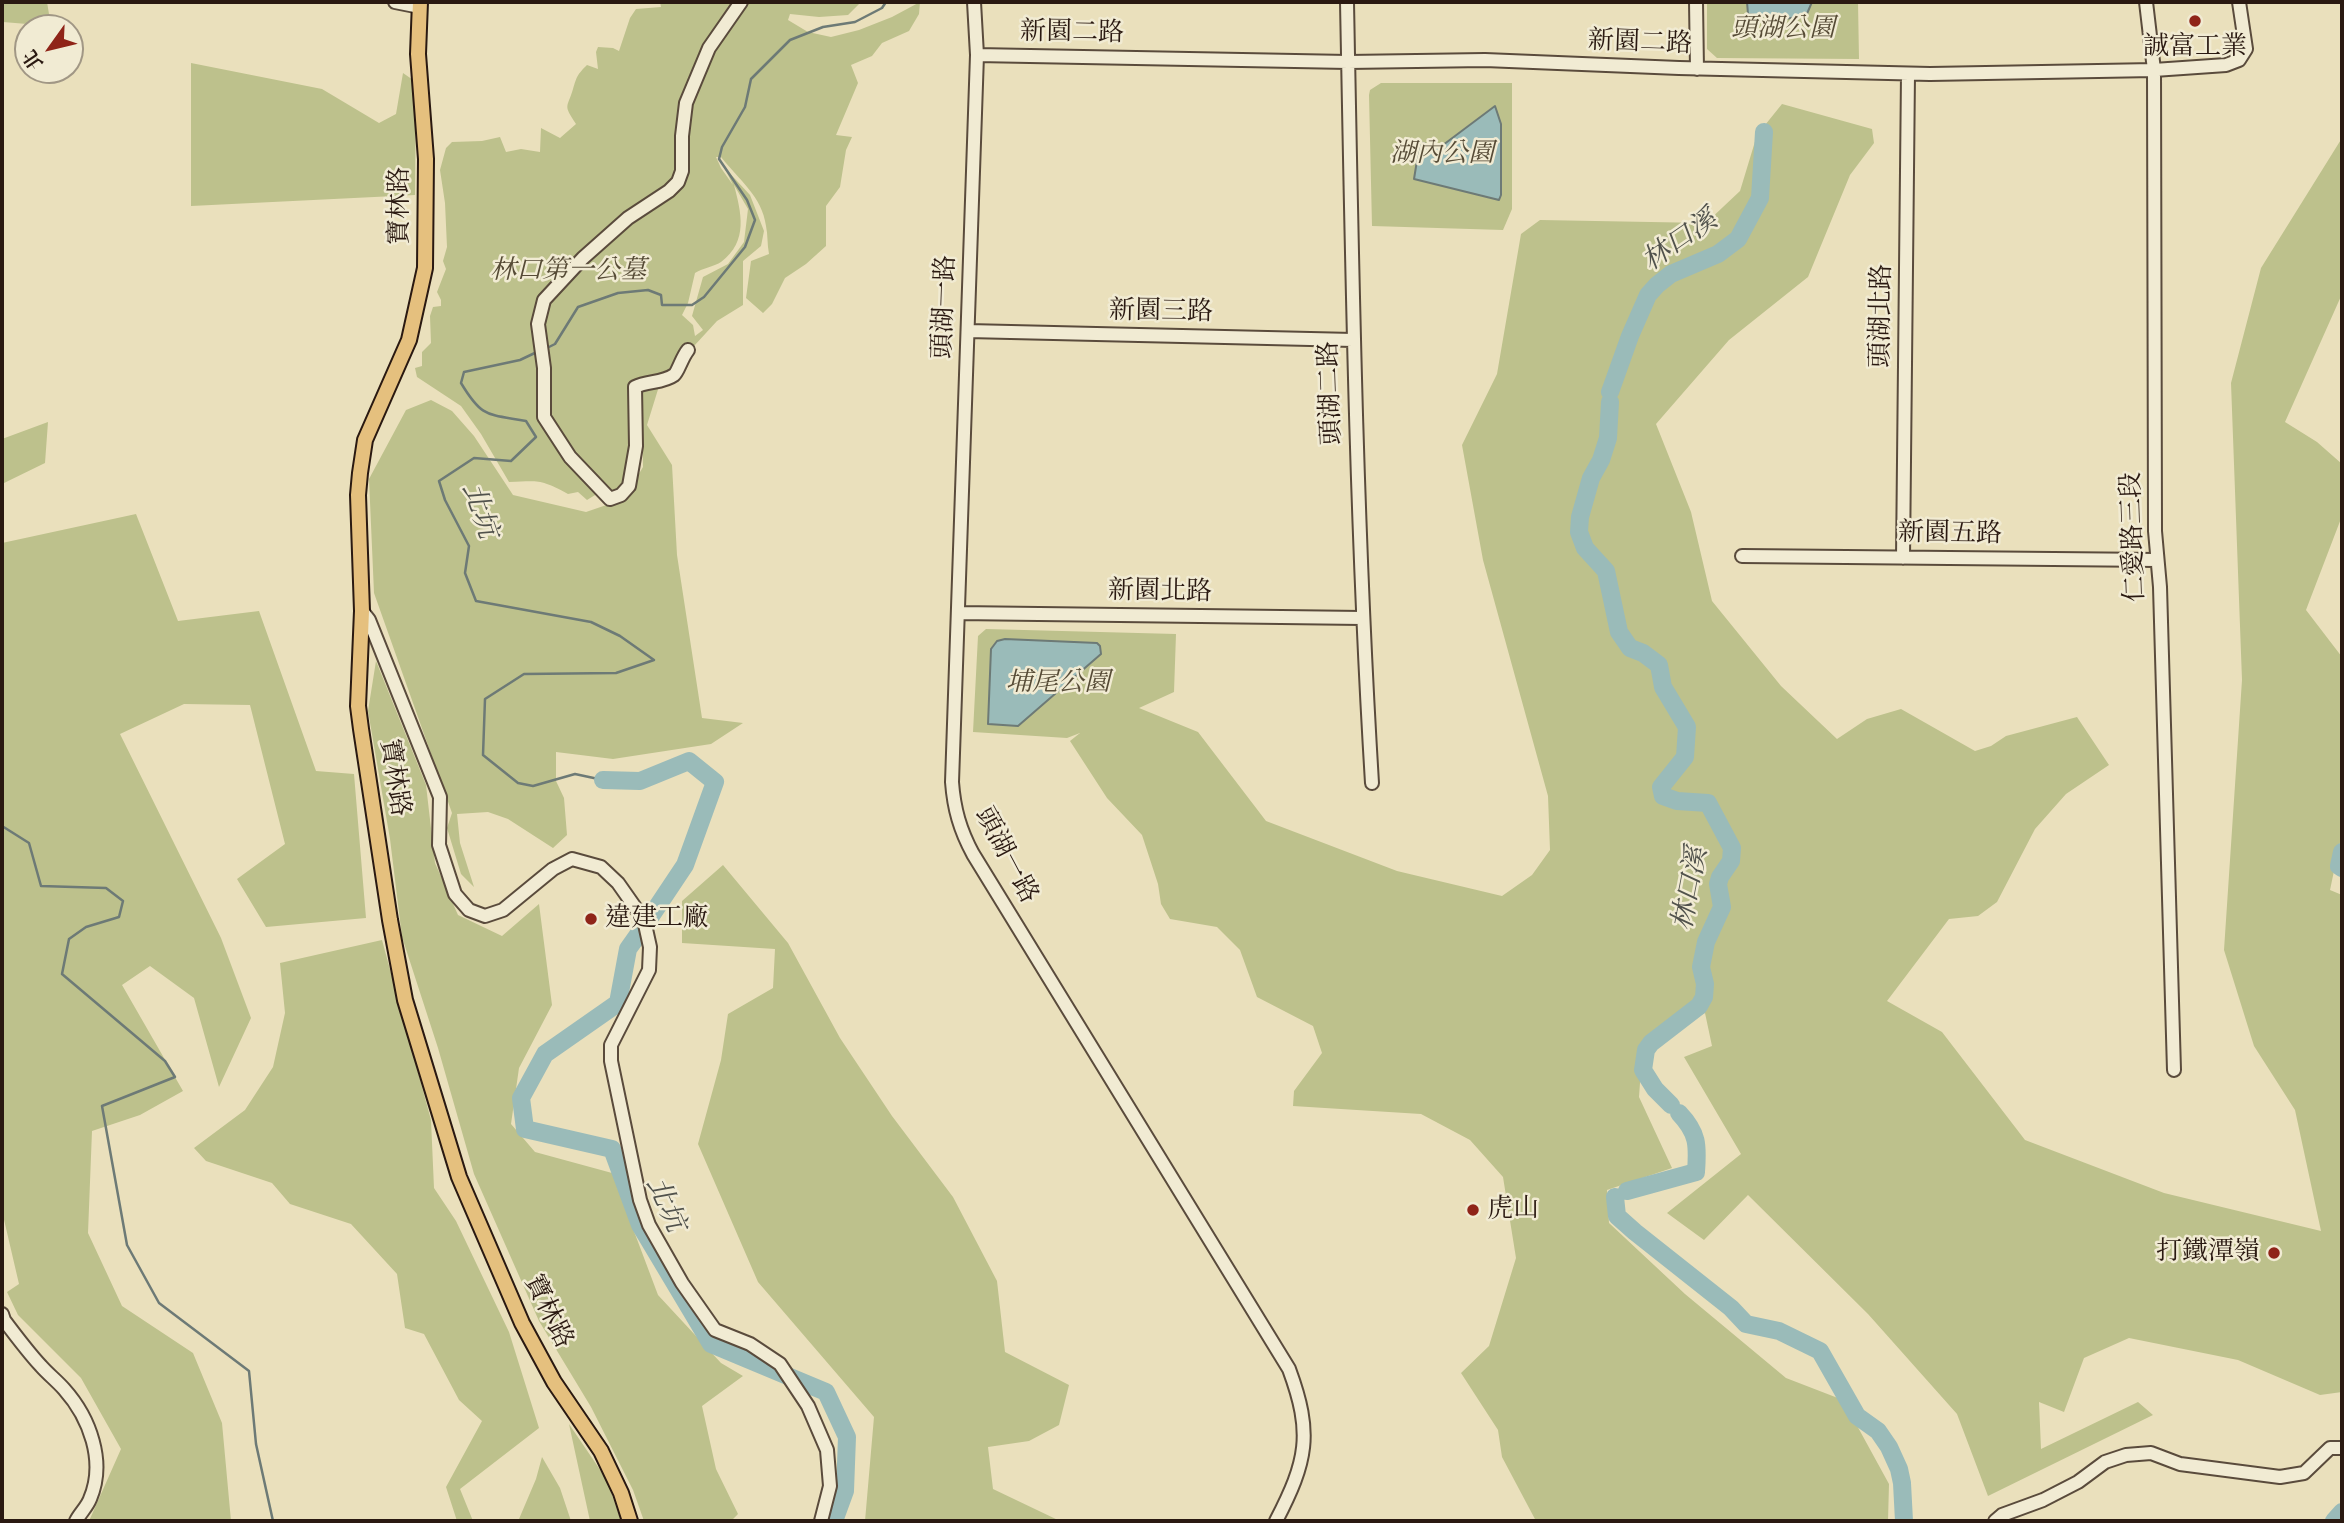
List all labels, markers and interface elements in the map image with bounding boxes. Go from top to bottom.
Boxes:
marker: 誠富工業 [2187,13,2203,29]
north arrow [14,14,84,84]
park label: 頭湖公園 [1731,14,1835,46]
street label: 新園二路 [1020,17,1124,51]
street label: 新園二路 [1587,27,1693,61]
place label: 誠富工業 [2143,32,2247,64]
text: 北 [18,45,49,74]
park label: 湖內公園 [1390,139,1494,171]
street label: 寶林路 [385,167,417,245]
water label: 林口溪 [1637,204,1725,280]
street label: 頭湖一路 [929,254,963,360]
park label: 林口第一公墓 [490,256,646,288]
street label: 頭湖北路 [1866,264,1900,368]
street label: 新園三路 [1109,296,1213,330]
street label: 頭湖二路 [1315,340,1349,446]
street label: 仁愛路三段 [2117,471,2153,603]
water label: 北坑 [453,479,503,543]
street label: 新園五路 [1898,518,2002,552]
street label: 新園北路 [1108,576,1212,610]
park label: 埔尾公園 [1006,668,1110,700]
street label: 寶林路 [371,737,415,819]
street label: 頭湖一路 [967,803,1043,909]
water label: 林口溪 [1667,845,1717,933]
place label: 違建工廠 [605,903,709,935]
marker: 違建工廠 [583,911,599,927]
water label: 北坑 [637,1173,691,1237]
place label: 虎山 [1487,1194,1539,1226]
marker: 虎山 [1465,1202,1481,1218]
place label: 打鐵潭嶺 [2156,1237,2260,1269]
marker: 打鐵潭嶺 [2266,1245,2282,1261]
street label: 寶林路 [516,1270,578,1354]

